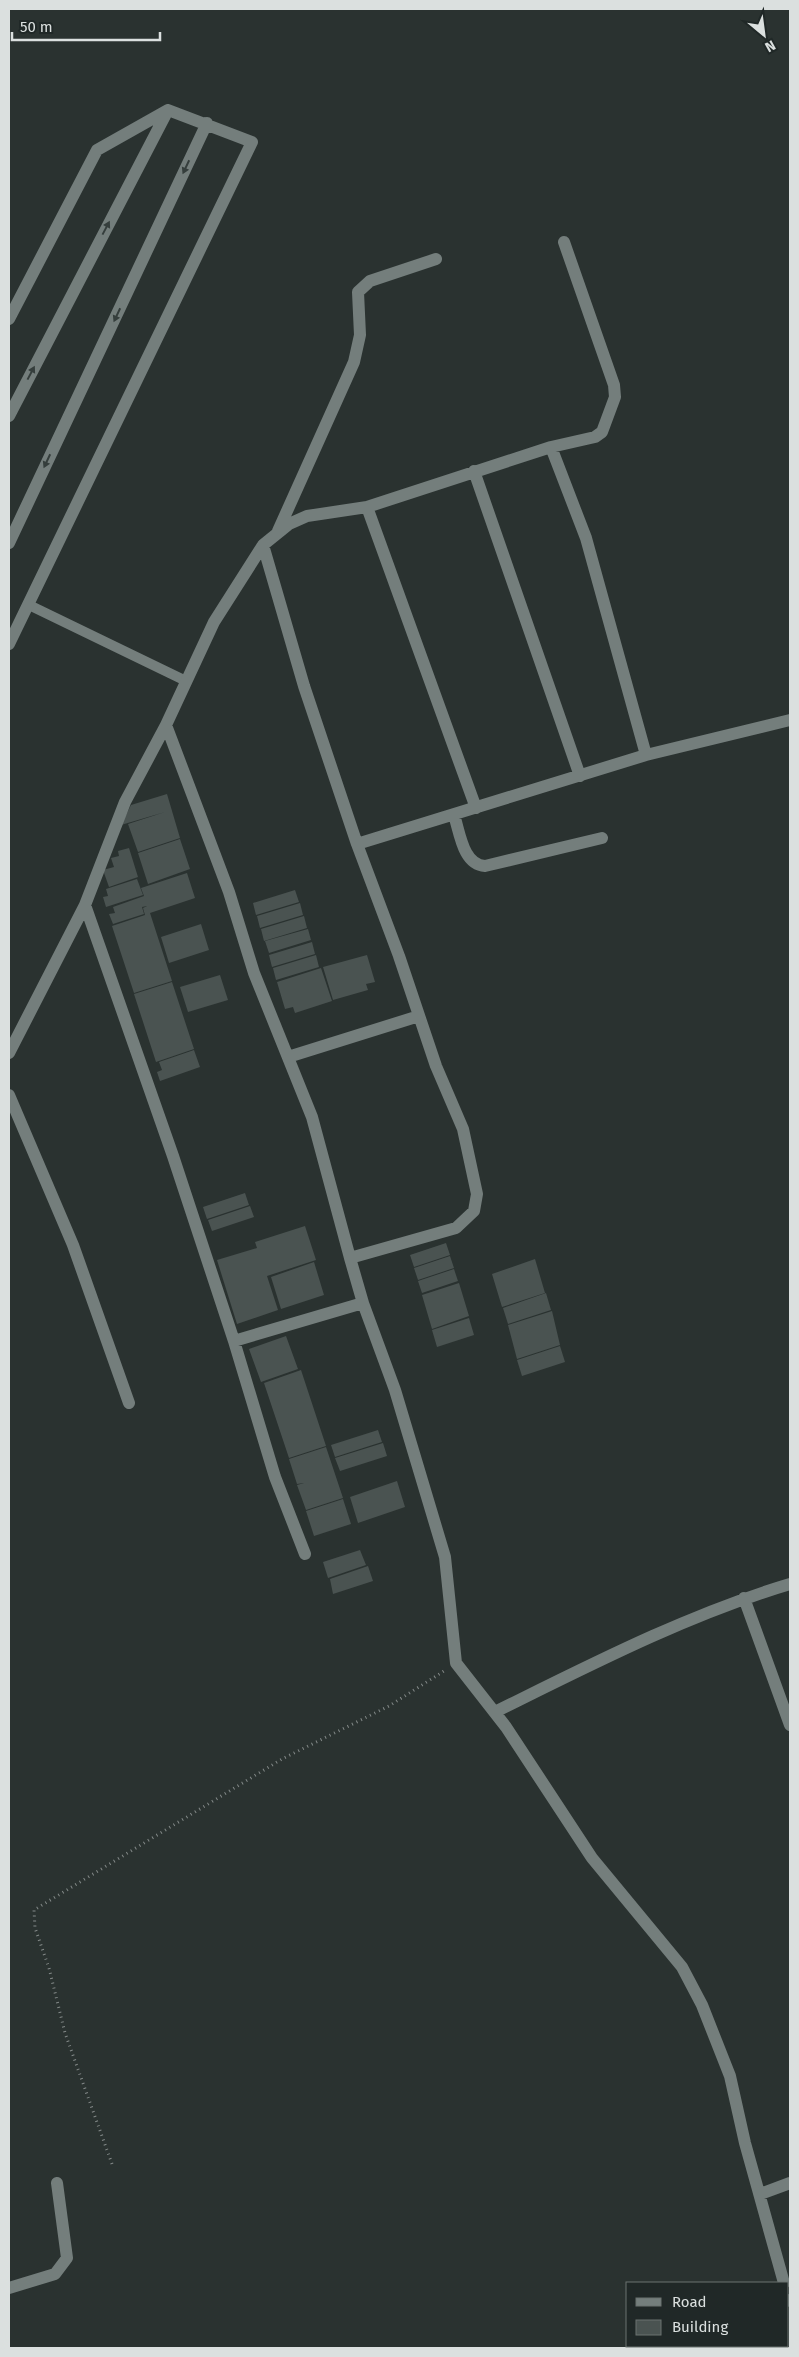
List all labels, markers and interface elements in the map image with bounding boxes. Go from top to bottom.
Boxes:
scale bar [12,10,160,42]
north arrow [739,10,789,60]
text: 50 m [20,18,53,36]
text: N [762,36,778,56]
one-way arrow [182,160,191,175]
one-way arrow [102,221,110,236]
one-way arrow [113,307,122,322]
one-way arrow [27,365,35,380]
one-way arrow [43,454,51,468]
legend [626,2282,789,2347]
text: Road [672,2293,707,2311]
text: Building [672,2318,728,2336]

